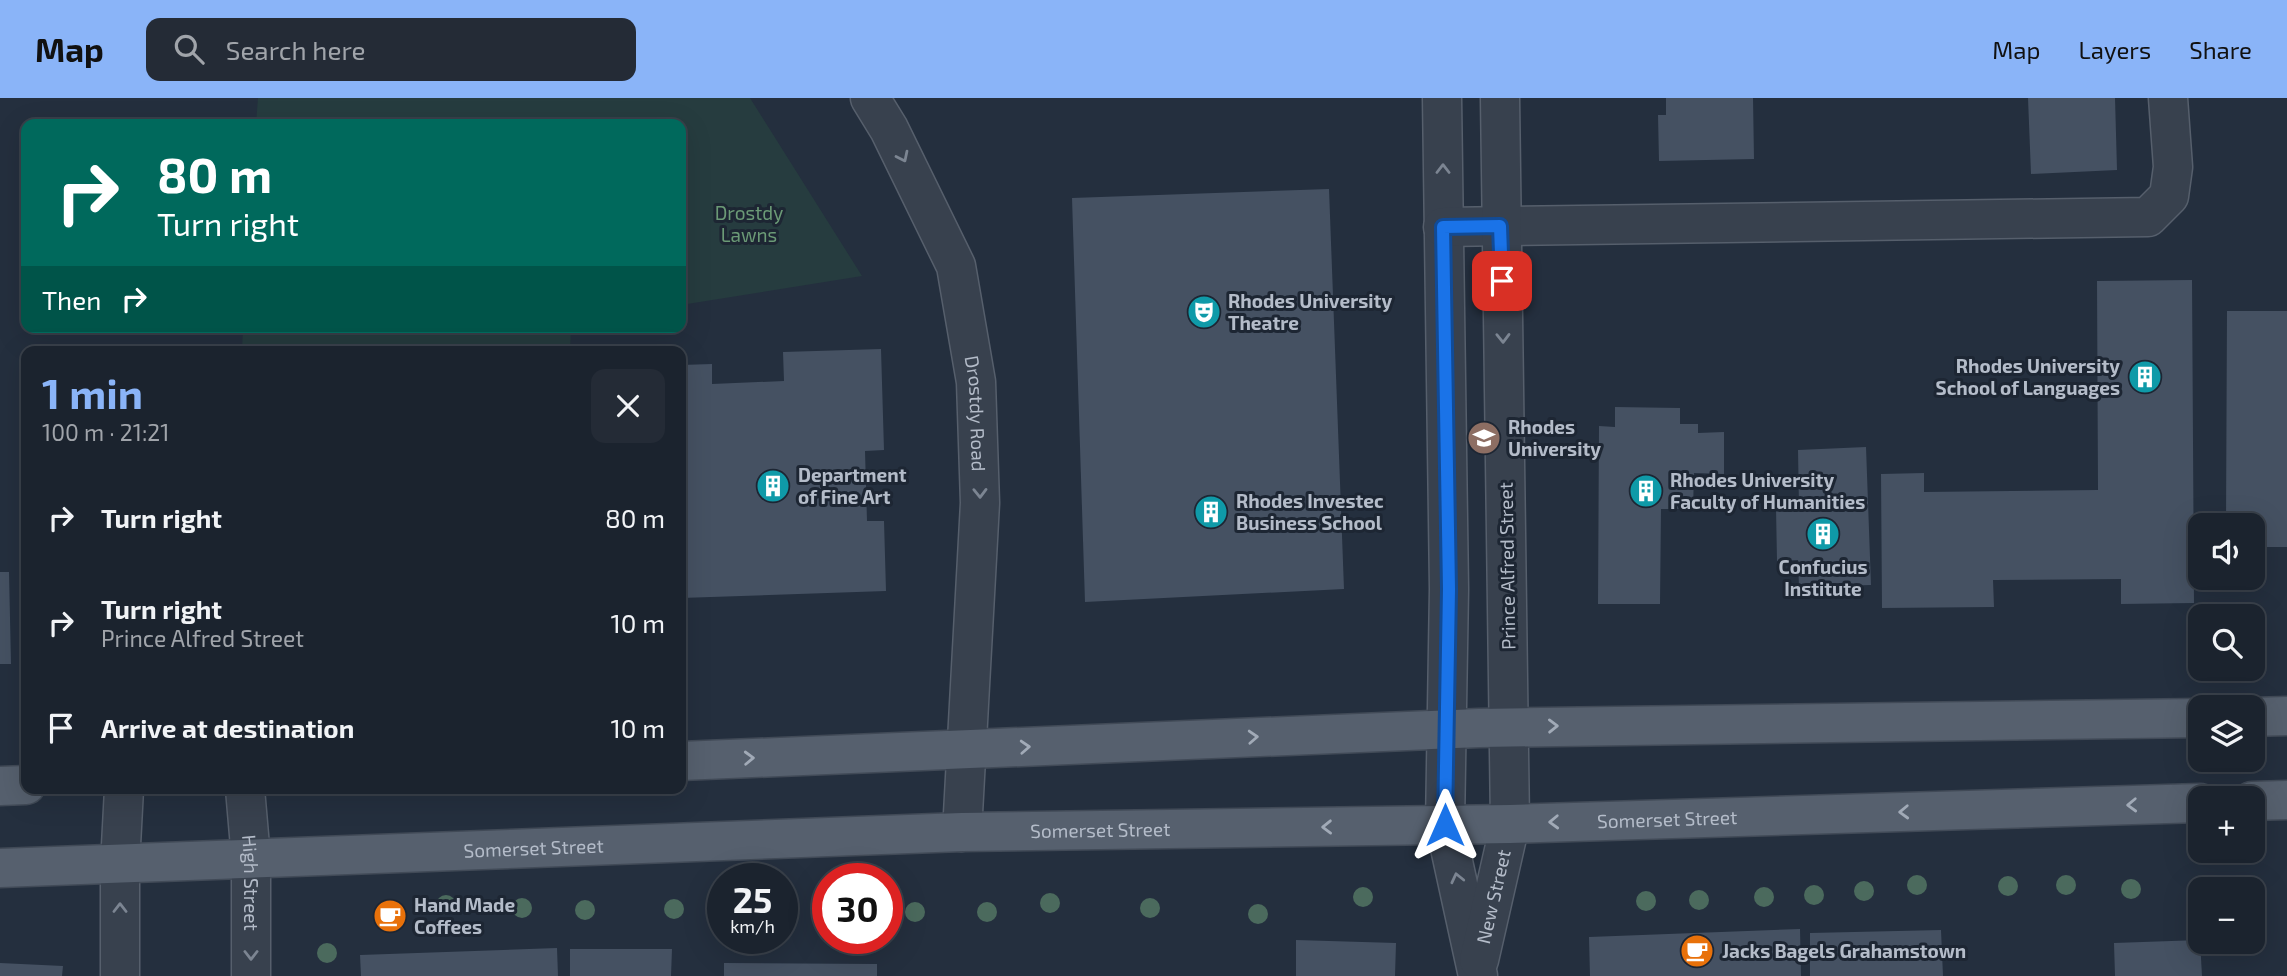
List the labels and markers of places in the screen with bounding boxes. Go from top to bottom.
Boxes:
pin [1472,251,1532,311]
place label: Rhodes University Theatre [1228,289,1392,334]
theatre icon: Rhodes University Theatre [1185,293,1223,331]
place label: Rhodes University School of Languages [1936,354,2120,399]
building icon: Rhodes University School of Languages [2126,358,2164,396]
place label: Rhodes University [1508,415,1601,461]
school or university icon: Rhodes University [1465,419,1503,457]
place label: Department of Fine Art [798,463,907,508]
building icon: Department of Fine Art [754,467,792,505]
place label: Rhodes University Faculty of Humanities [1670,468,1865,514]
building icon: Rhodes University Faculty of Humanities [1627,472,1665,510]
place label: Rhodes Investec Business School [1236,489,1384,534]
building icon: Rhodes Investec Business School [1192,493,1230,531]
building icon: Confucius Institute [1804,515,1842,553]
place label: Confucius Institute [1778,555,1868,600]
place label: Hand Made Coffees [414,893,515,938]
cafe icon: Hand Made Coffees [371,897,409,935]
cafe icon: Jacks Bagels Grahamstown [1678,932,1716,970]
place label: Jacks Bagels Grahamstown [1722,939,1966,962]

